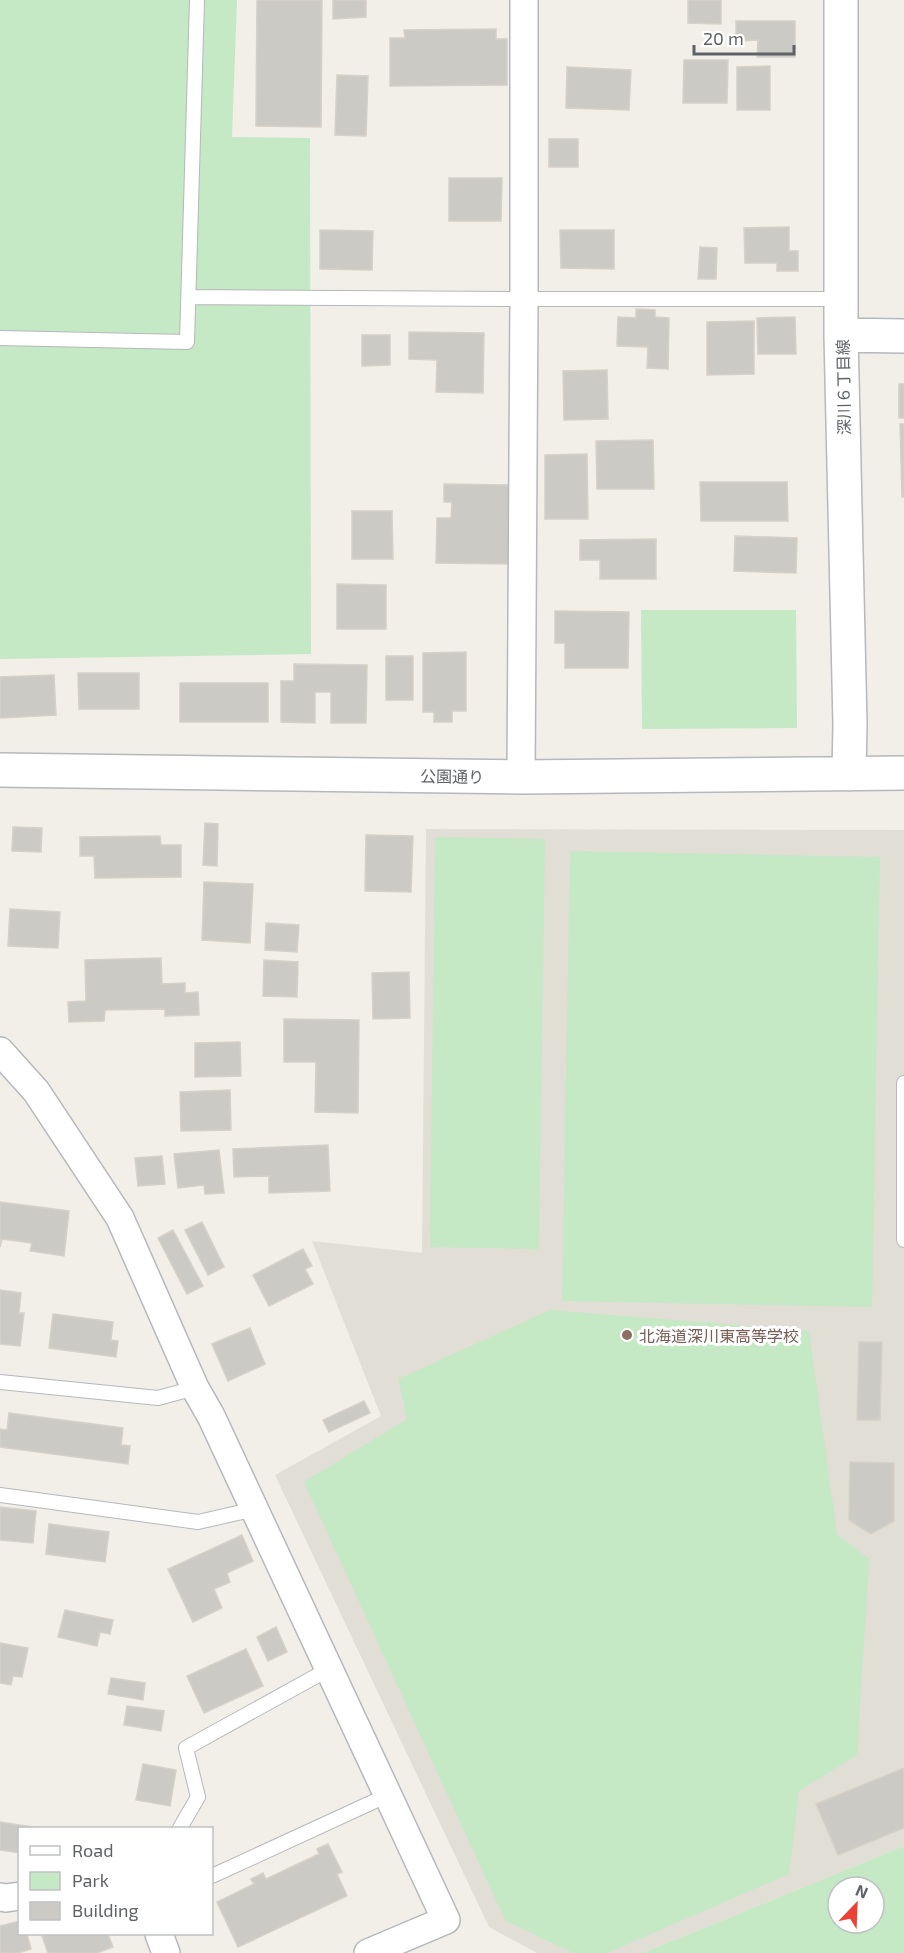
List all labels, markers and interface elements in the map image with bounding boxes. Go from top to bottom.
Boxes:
scale bar [694,18,794,56]
text: 20 m [703,27,744,49]
street label: 深川６丁目線 [833,339,853,435]
street label: 公園通り [420,766,484,786]
place label: 北海道深川東高等学校 [639,1326,799,1345]
marker: 北海道深川東高等学校 [620,1328,634,1342]
legend [18,1827,213,1935]
text: Road [72,1839,113,1861]
text: Park [72,1869,109,1891]
north arrow [826,1875,886,1935]
text: N [853,1880,871,1902]
text: Building [72,1899,139,1921]

